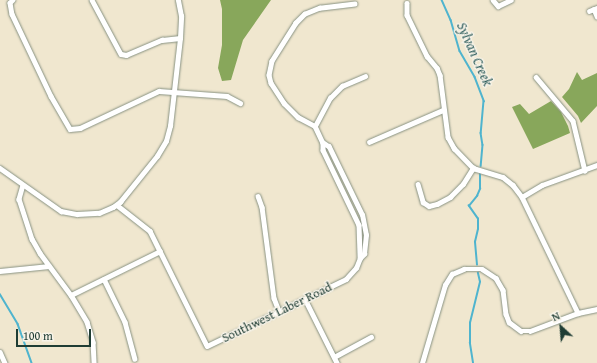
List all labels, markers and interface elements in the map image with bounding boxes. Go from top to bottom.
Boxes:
water label: Sylvan Creek [453,19,497,89]
street label: Southwest Laber Road [220,280,334,346]
north arrow [541,307,581,347]
text: N [549,307,563,325]
scale bar [18,321,93,347]
text: 100 m [23,327,53,344]

